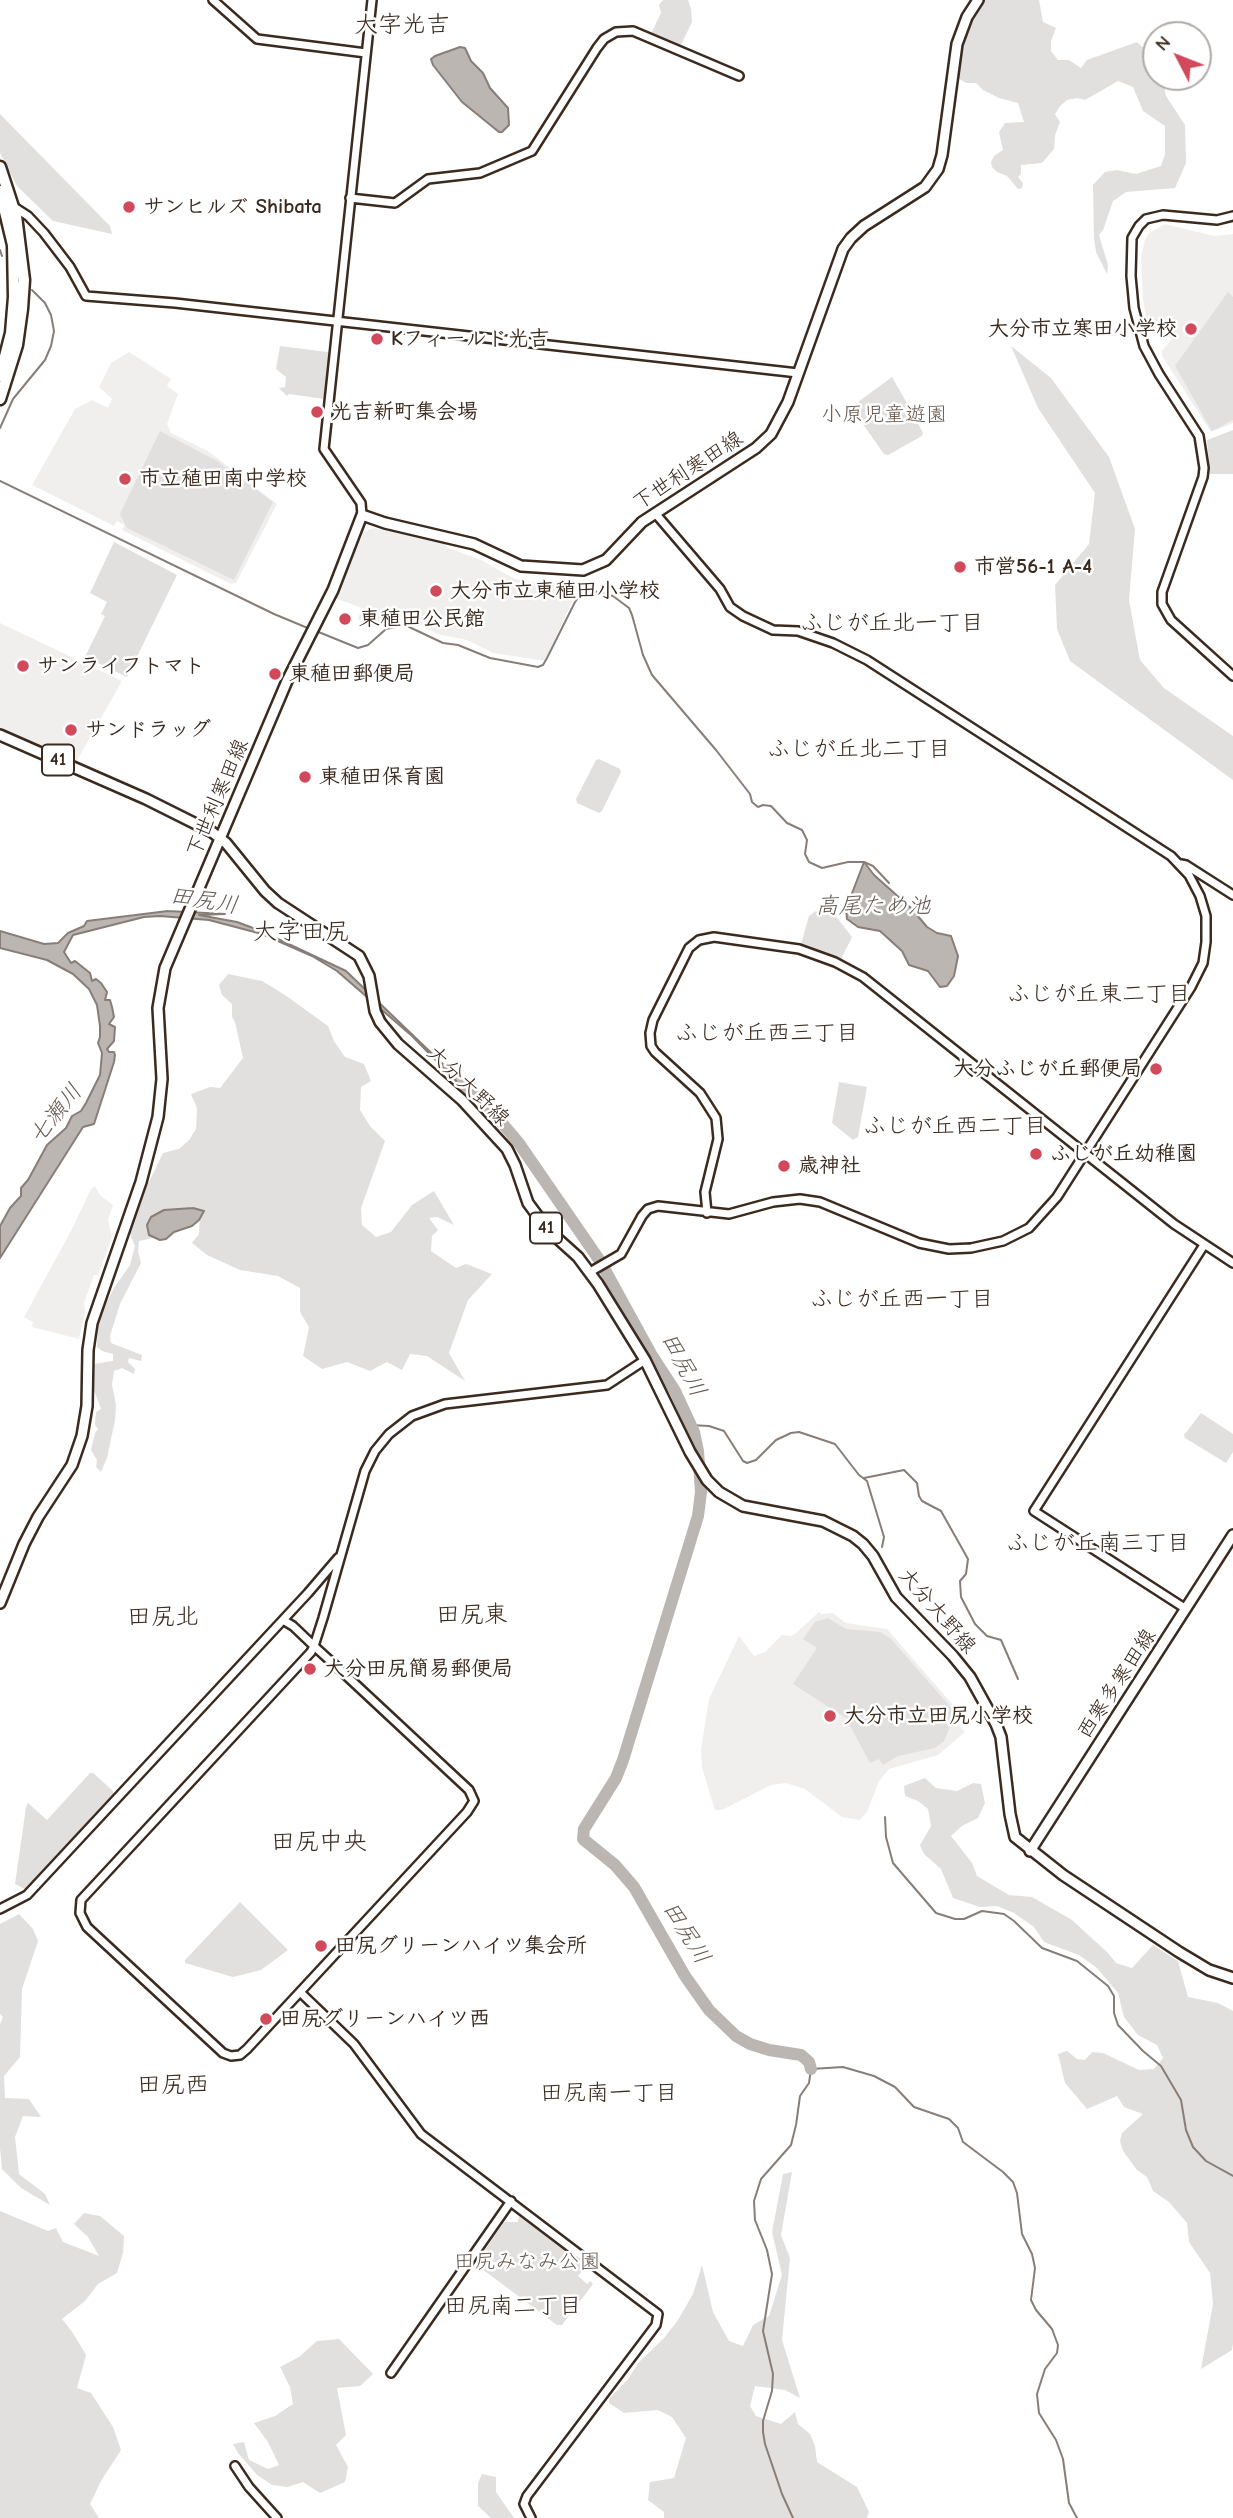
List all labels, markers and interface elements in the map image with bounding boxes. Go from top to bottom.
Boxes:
district label: 大字光吉 [354,11,450,39]
north arrow [1142,21,1212,91]
text: N [1151,31,1175,55]
place label: サンヒルズ Shibata [143,194,322,220]
marker: サンヒルズ Shibata [121,199,137,215]
place label: 大分市立寒田小学校 [988,316,1177,342]
marker: 大分市立寒田小学校 [1183,321,1199,337]
place label: Kフィールド光吉 [391,326,550,352]
marker: Kフィールド光吉 [369,331,385,347]
place label: 光吉新町集会場 [331,399,478,425]
park label: 小原児童遊園 [821,402,947,428]
marker: 光吉新町集会場 [309,404,325,420]
street label: 下世利寒田線 [628,426,748,516]
place label: 市立稙田南中学校 [139,466,307,492]
marker: 市立稙田南中学校 [117,471,133,487]
place label: 市営56-1 A-4 [974,554,1092,580]
marker: 市営56-1 A-4 [952,559,968,575]
place label: 大分市立東稙田小学校 [450,578,660,604]
marker: 大分市立東稙田小学校 [428,583,444,599]
place label: 東稙田公民館 [359,606,485,632]
district label: ふじが丘北一丁目 [800,609,984,637]
marker: 東稙田公民館 [337,611,353,627]
place label: サンライフトマト [37,653,205,679]
marker: サンライフトマト [15,658,31,674]
place label: 東稙田郵便局 [289,661,415,687]
marker: 東稙田郵便局 [267,666,283,682]
place label: サンドラッグ [85,717,211,743]
marker: サンドラッグ [63,722,79,738]
street label: 下世利寒田線 [182,735,254,861]
district label: ふじが丘北二丁目 [767,735,951,763]
road number: 41 [42,744,74,776]
place label: 東稙田保育園 [319,764,445,790]
marker: 東稙田保育園 [297,769,313,785]
water label: 田尻川 [168,882,240,920]
water label: 高尾ため池 [816,892,930,920]
district label: 大字田尻 [253,918,349,946]
district label: ふじが丘東二丁目 [1007,980,1191,1008]
district label: ふじが丘西三丁目 [675,1019,859,1047]
street label: 大分大野線 [421,1040,515,1132]
place label: 大分ふじが丘郵便局 [953,1056,1142,1082]
marker: 大分ふじが丘郵便局 [1148,1061,1164,1077]
water label: 七瀬川 [24,1079,88,1149]
district label: ふじが丘西二丁目 [863,1112,1047,1140]
place label: ふじが丘幼稚園 [1050,1141,1197,1167]
marker: ふじが丘幼稚園 [1028,1146,1044,1162]
place label: 歳神社 [798,1153,861,1179]
marker: 歳神社 [776,1158,792,1174]
road number: 41 [530,1212,562,1244]
district label: ふじが丘西一丁目 [810,1285,994,1313]
water label: 田尻川 [655,1328,711,1402]
district label: ふじが丘南三丁目 [1006,1529,1190,1557]
street label: 大分大野線 [893,1563,981,1659]
district label: 田尻東 [436,1601,508,1629]
district label: 田尻北 [127,1603,199,1631]
street label: 西寒多寒田線 [1072,1624,1162,1744]
place label: 大分田尻簡易郵便局 [324,1656,513,1682]
marker: 大分田尻簡易郵便局 [302,1661,318,1677]
place label: 大分市立田尻小学校 [844,1703,1033,1729]
marker: 大分市立田尻小学校 [822,1708,838,1724]
district label: 田尻中央 [271,1828,367,1856]
water label: 田尻川 [656,1896,716,1970]
place label: 田尻グリーンハイツ集会所 [335,1933,587,1959]
marker: 田尻グリーンハイツ集会所 [313,1938,329,1954]
place label: 田尻グリーンハイツ西 [280,2006,490,2032]
marker: 田尻グリーンハイツ西 [258,2011,274,2027]
district label: 田尻西 [137,2071,209,2099]
district label: 田尻南一丁目 [540,2079,678,2107]
park label: 田尻みなみ公園 [454,2249,600,2275]
district label: 田尻南二丁目 [444,2292,582,2320]

